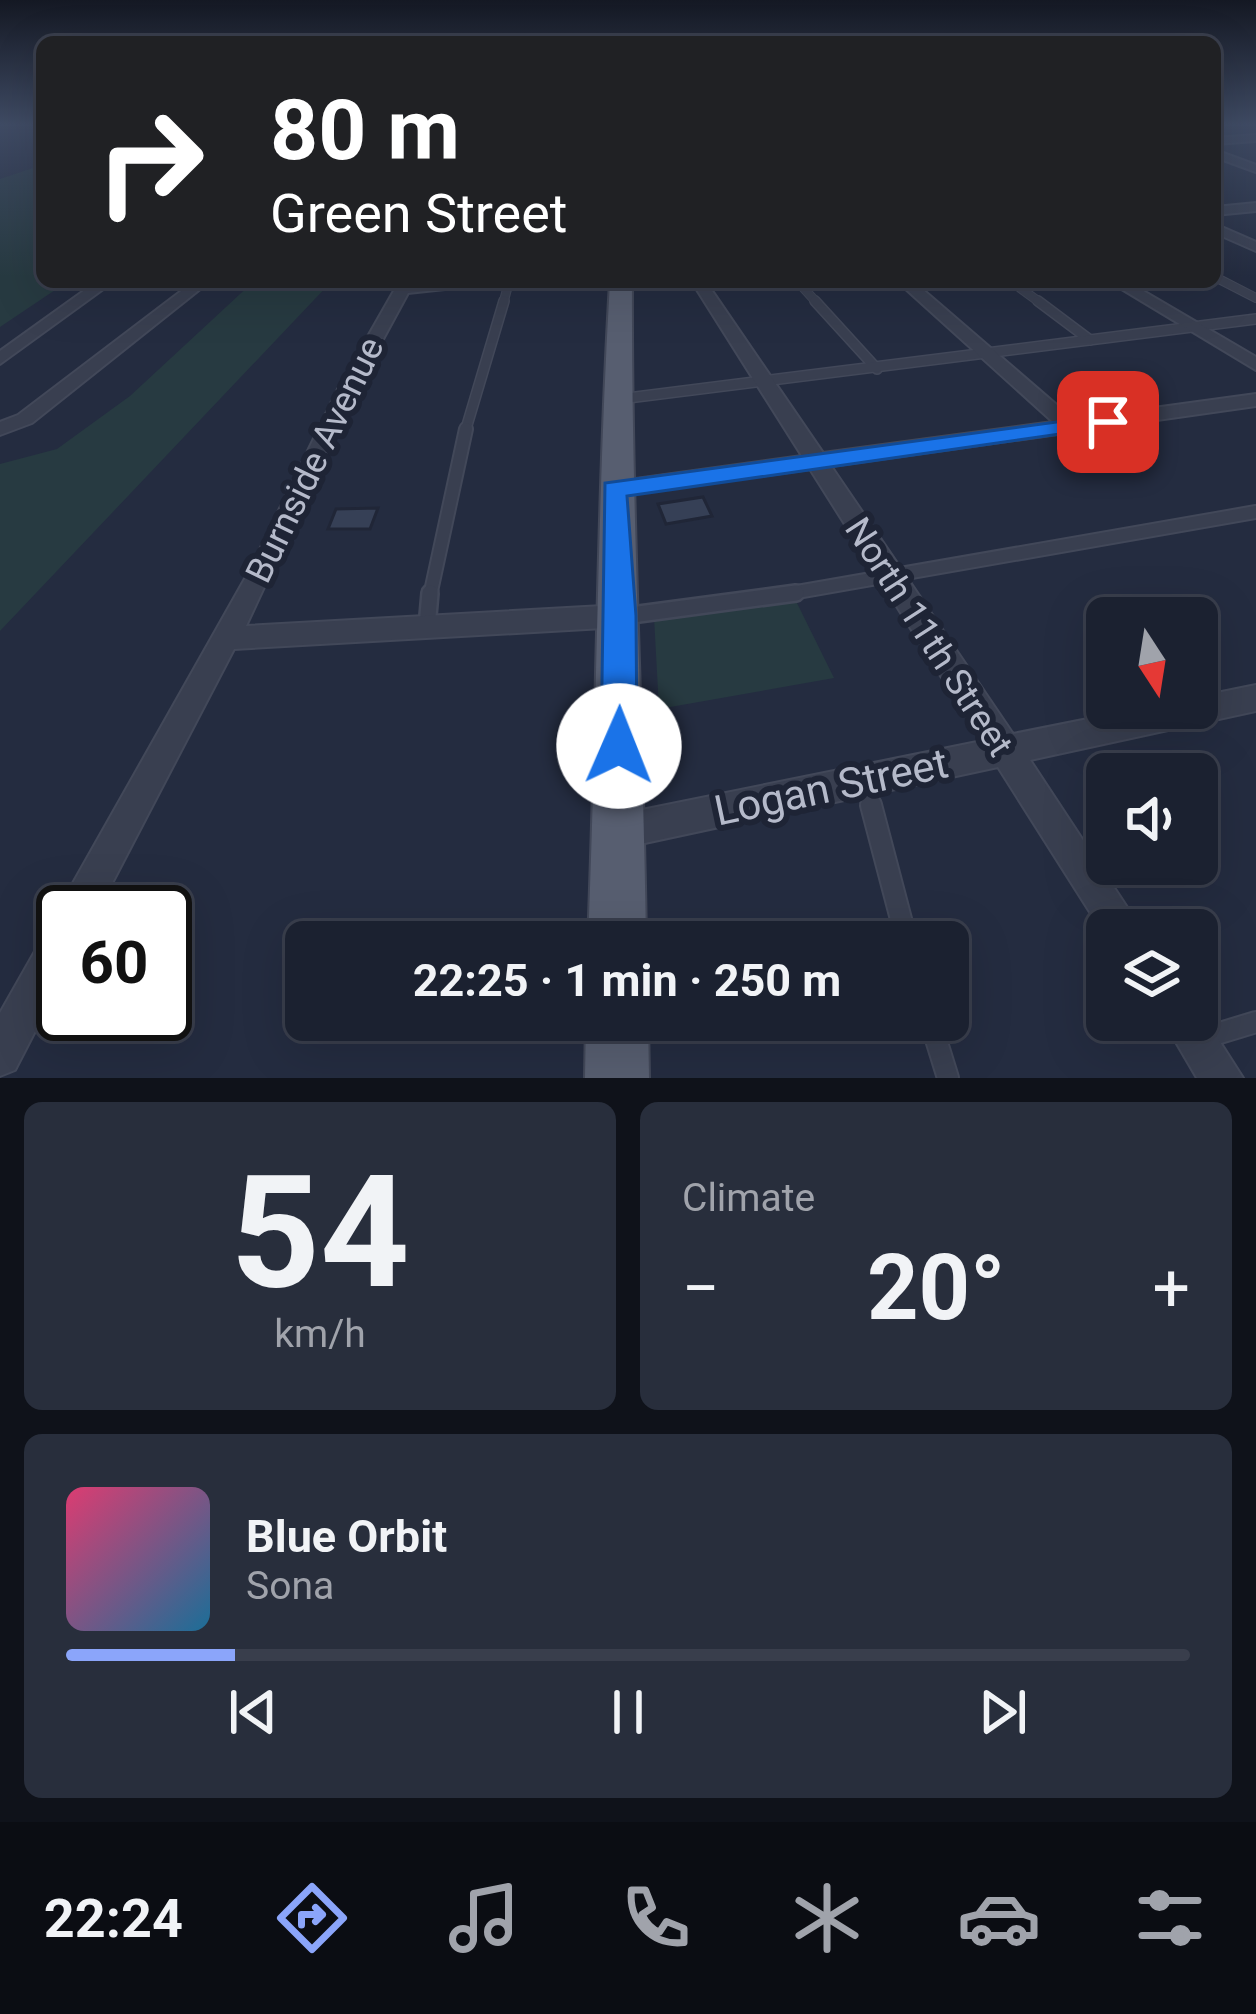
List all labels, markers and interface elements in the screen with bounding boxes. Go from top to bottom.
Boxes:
text: 80 m [270,81,460,180]
icon: right [72,84,228,240]
text: Green Street [270,182,568,245]
street label: Burnside Avenue [237,330,393,590]
pin [1057,371,1159,473]
icon: arrive [1075,389,1141,455]
street label: North 11th Street [836,510,1022,764]
north arrow [1086,597,1218,729]
map controls [1086,597,1218,1041]
position arrow [556,683,682,809]
street label: Logan Street [710,738,952,836]
button: sound [1086,753,1218,885]
speed limit sign: 60 [36,885,192,1041]
button: layers [1086,909,1218,1041]
text: 22:25 · 1 min · 250 m [413,954,841,1007]
text: 54 [230,1141,410,1324]
text: Climate [682,1175,815,1221]
text: 20° [867,1236,1005,1341]
text: − [682,1250,720,1327]
text: + [1153,1250,1190,1327]
text: km/h [274,1311,366,1357]
text: Blue Orbit [246,1510,447,1563]
text: Sona [246,1563,334,1609]
icon: previous [220,1679,286,1745]
icon: pause [595,1679,661,1745]
icon: next [970,1679,1036,1745]
icon: directions [270,1876,354,1960]
icon: music [442,1876,526,1960]
icon: phone [614,1876,698,1960]
icon: climate [785,1876,869,1960]
icon: car [957,1876,1041,1960]
icon: filters [1128,1876,1212,1960]
text: 22:24 [44,1887,183,1950]

